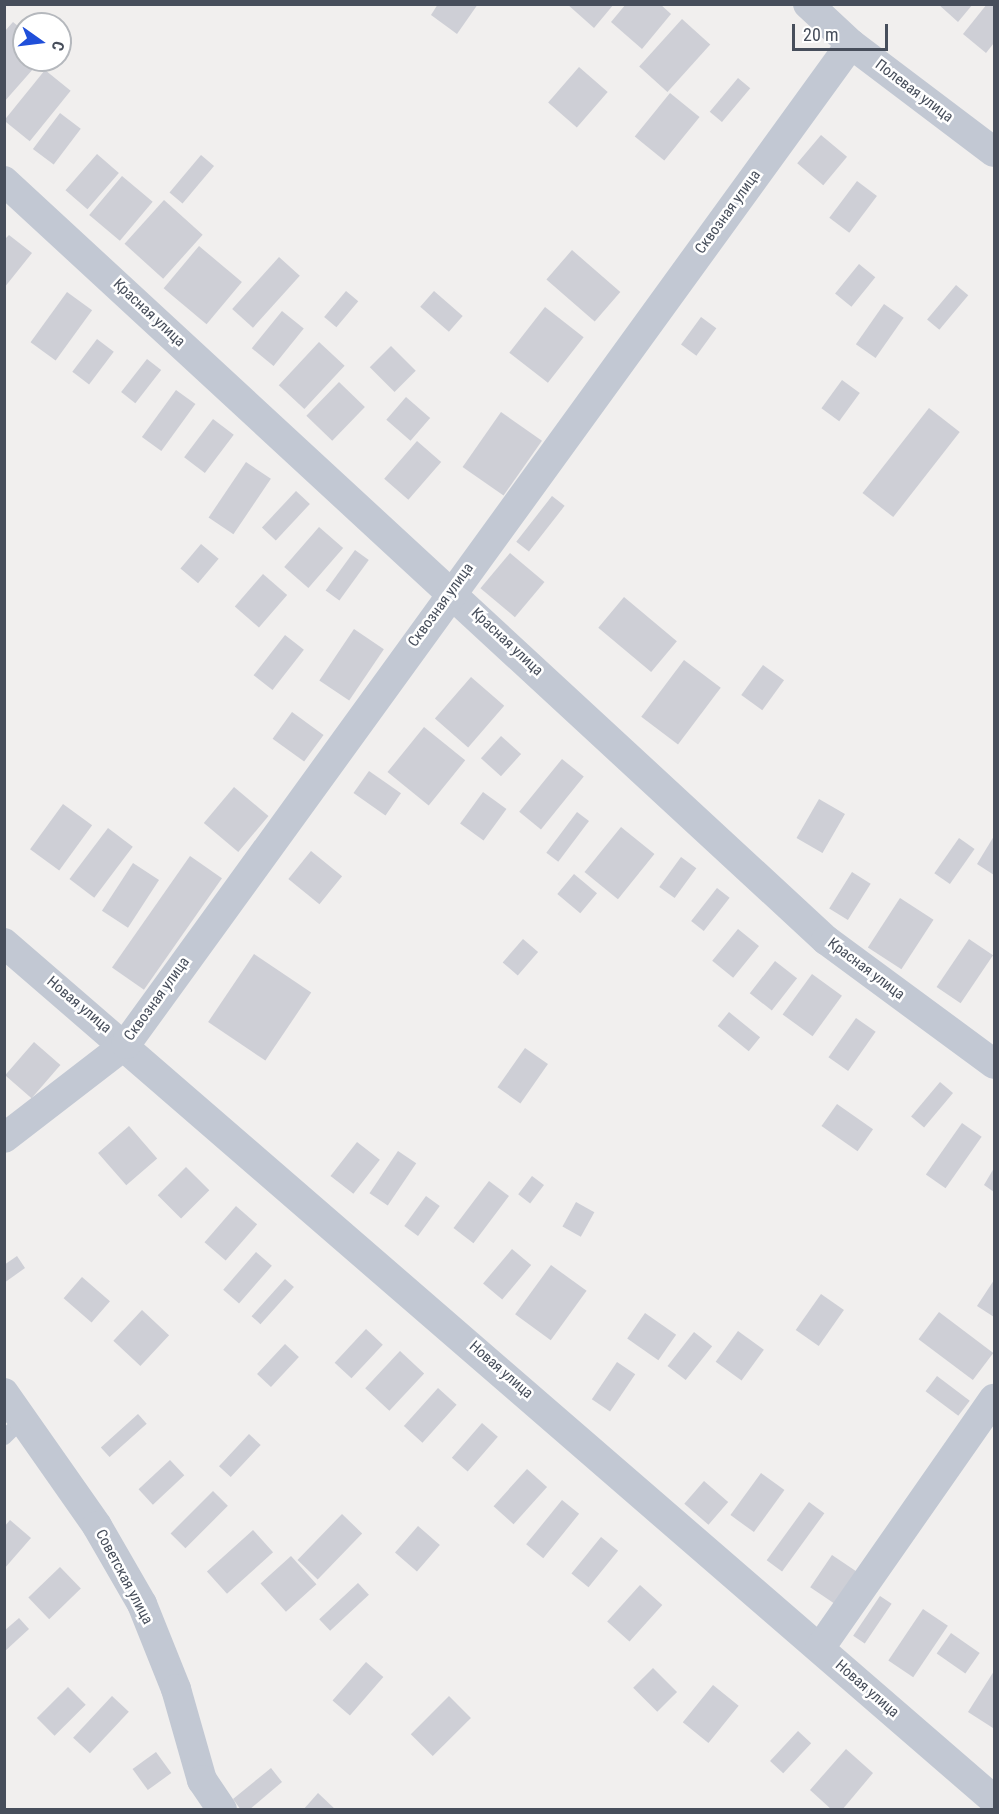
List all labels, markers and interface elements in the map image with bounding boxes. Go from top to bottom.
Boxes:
north arrow [12,12,72,72]
scale bar [795,12,891,50]
text: 20 m [803,24,838,45]
text: С [48,39,68,53]
street label: Полевая улица [871,56,957,126]
street label: Сквозная улица [692,167,764,257]
street label: Красная улица [109,275,189,351]
street label: Сквозная улица [405,560,477,650]
street label: Красная улица [467,604,547,680]
street label: Красная улица [824,934,908,1004]
street label: Сквозная улица [121,954,193,1044]
street label: Новая улица [43,973,115,1037]
street label: Новая улица [465,1337,537,1403]
street label: Советская улица [91,1527,157,1627]
street label: Новая улица [831,1656,903,1722]

